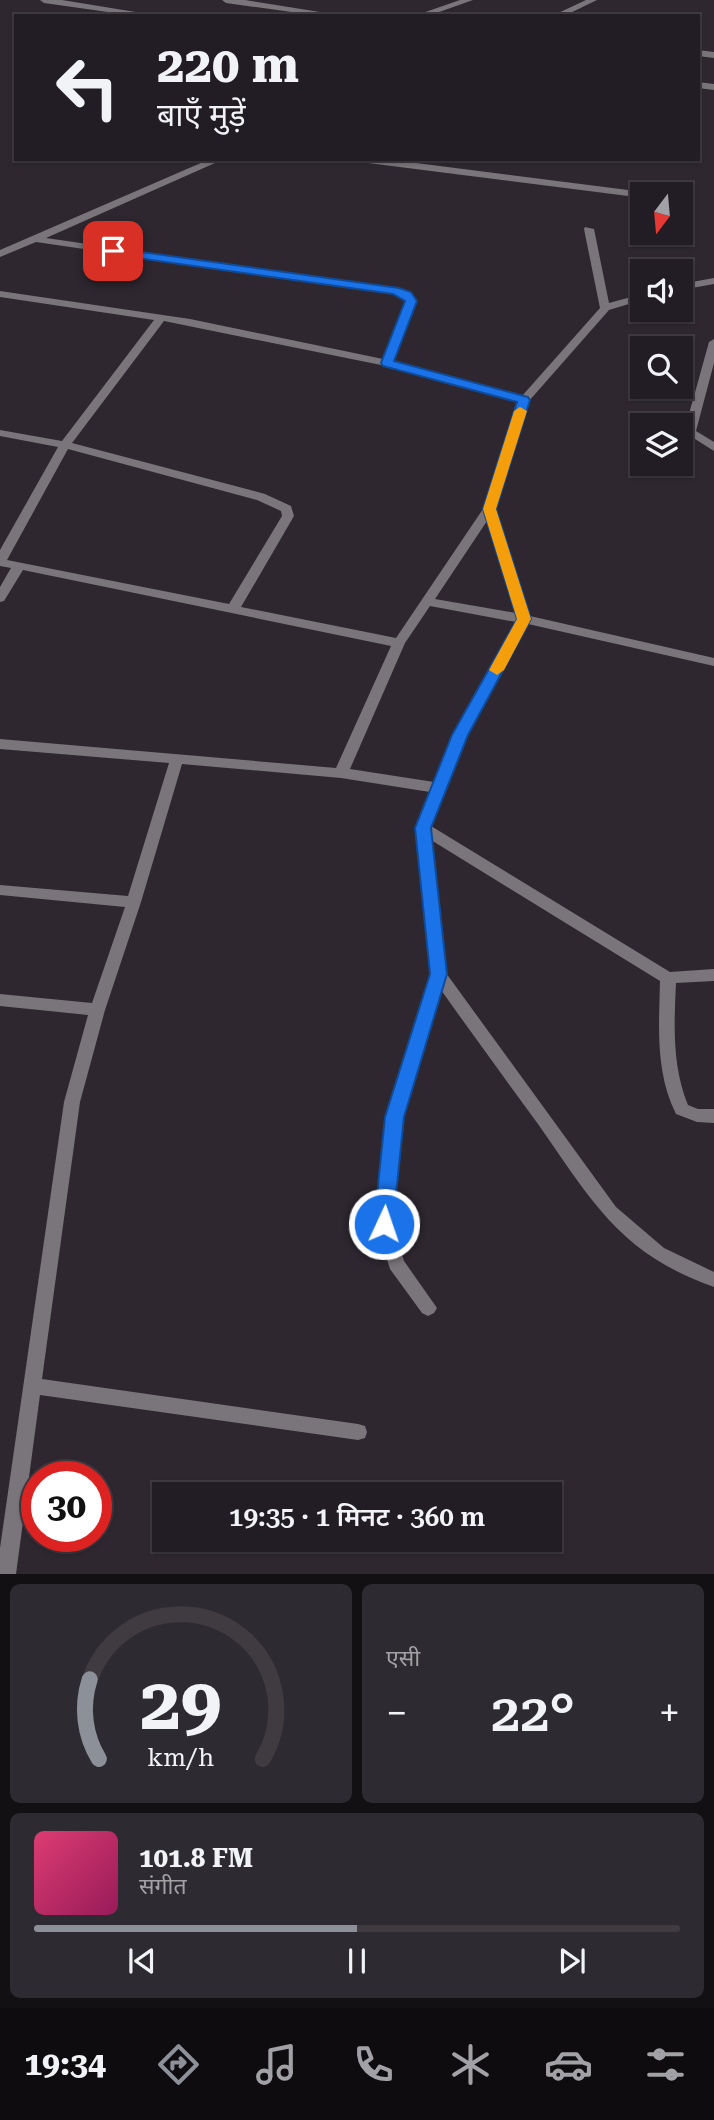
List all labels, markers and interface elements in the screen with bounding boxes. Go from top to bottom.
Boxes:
text: 220 m [157,37,299,94]
icon: left [42,42,133,133]
text: बाएँ मुड़ें [157,96,246,134]
north arrow [630,182,693,245]
map controls [630,182,693,476]
pin [83,221,143,281]
icon: arrive [94,232,132,270]
button: sound [630,259,693,322]
button: search [630,336,693,399]
button: layers [630,413,693,476]
position arrow [347,1187,421,1261]
speed limit sign: 30 [21,1461,112,1552]
text: 19:35 · 1 मिनट · 360 m [229,1502,485,1532]
text: एसी [386,1645,420,1672]
text: 29 [140,1663,222,1748]
text: 22° [491,1683,575,1744]
text: − [386,1691,407,1735]
text: + [659,1691,680,1735]
text: km/h [148,1743,214,1772]
text: 101.8 FM [139,1843,253,1873]
text: संगीत [139,1873,187,1900]
icon: previous [123,1942,161,1980]
icon: pause [338,1942,376,1980]
icon: next [553,1942,591,1980]
icon: directions [154,2040,203,2089]
icon: music [252,2040,301,2089]
icon: phone [349,2040,398,2089]
icon: climate [446,2040,495,2089]
icon: car [544,2040,593,2089]
icon: filters [641,2040,690,2089]
text: 19:34 [24,2045,106,2083]

